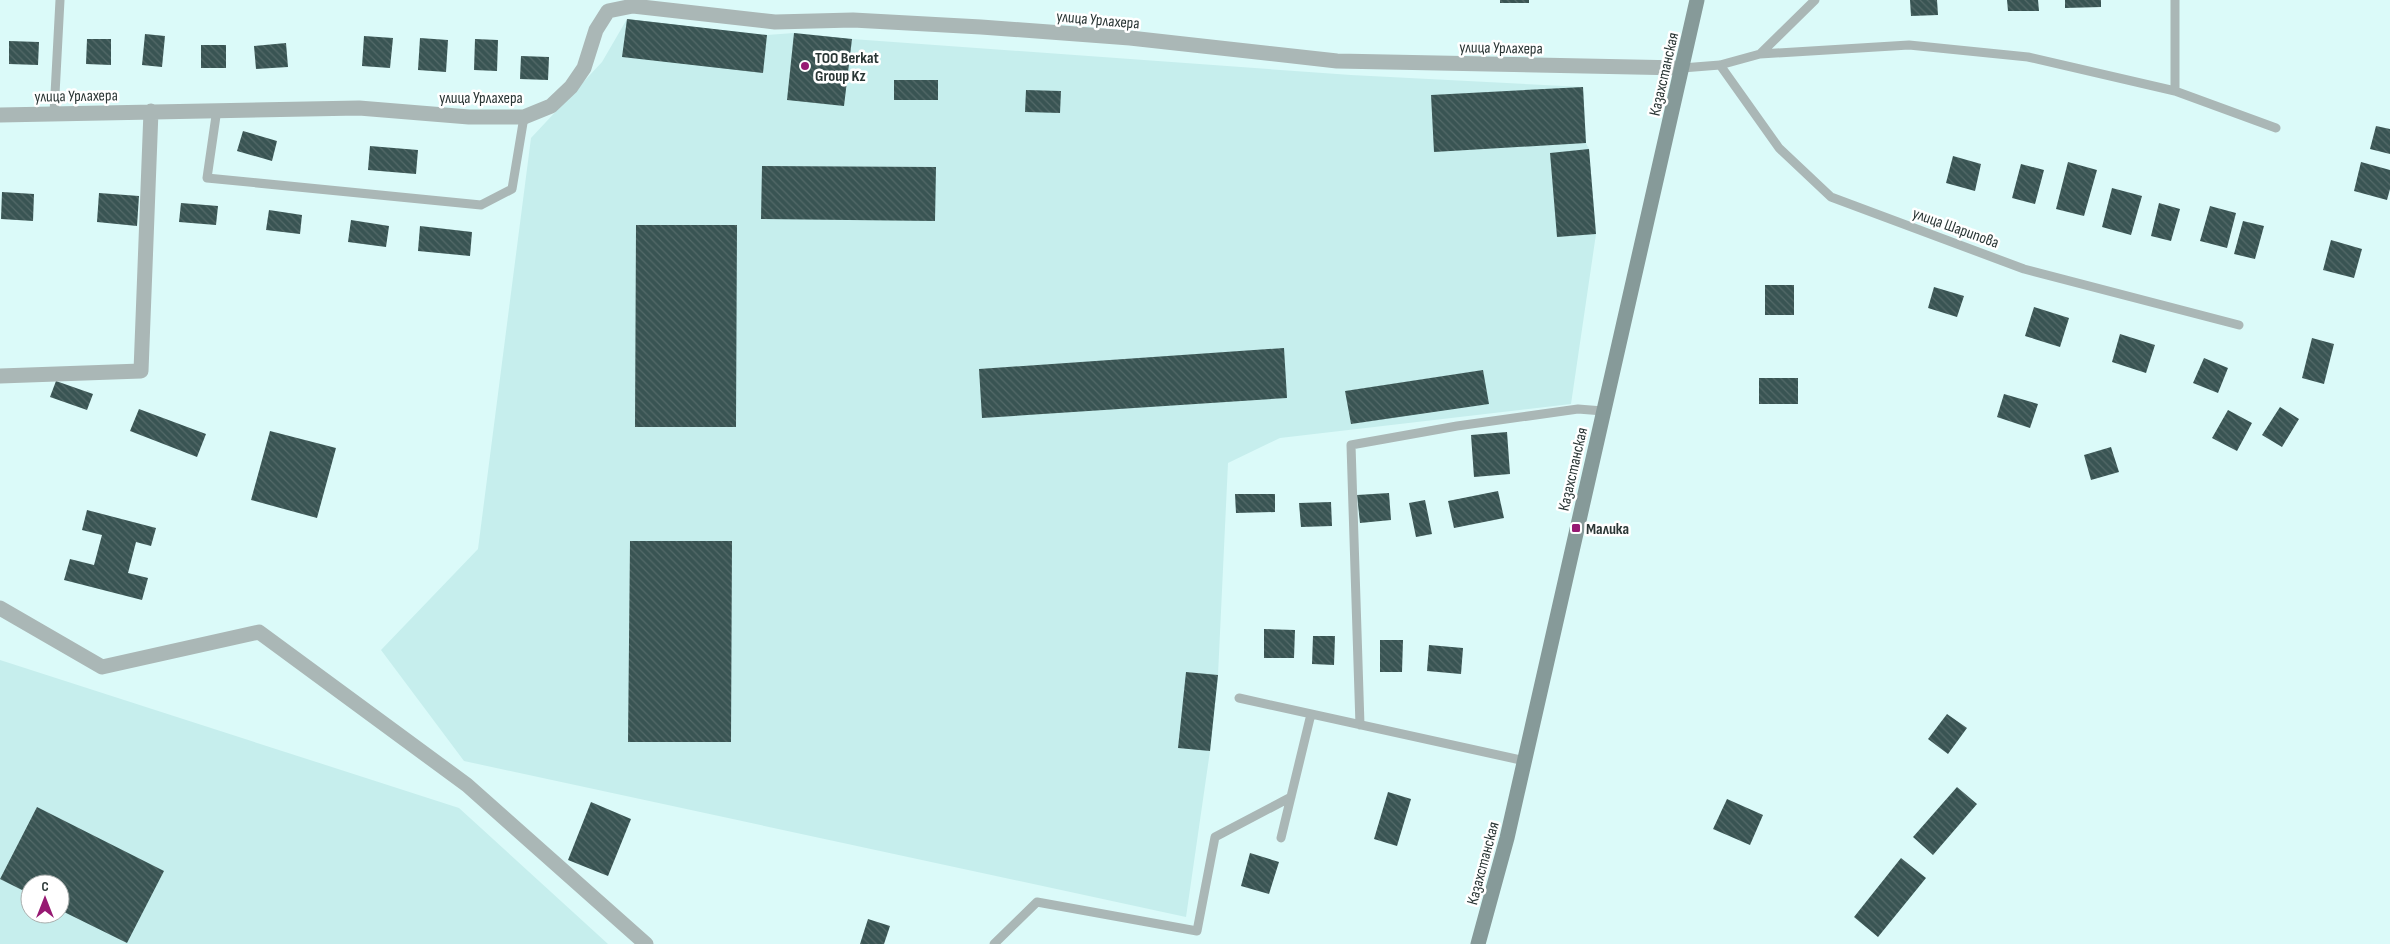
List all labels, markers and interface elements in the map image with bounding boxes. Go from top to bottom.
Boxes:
street label: улица Урлахера [1055,7,1140,34]
street label: Казахстанская [1646,31,1683,118]
street label: улица Урлахера [1459,38,1543,59]
place label: ТОО Berkat Group Kz [815,49,879,86]
marker: ТОО Berkat Group Kz [799,60,811,72]
street label: улица Урлахера [34,86,118,107]
street label: улица Урлахера [439,89,523,108]
street label: улица Шарипова [1910,204,2001,253]
street label: Казахстанская [1555,426,1592,513]
place label: Малика [1586,520,1629,539]
marker: Малика [1570,522,1582,534]
street label: Казахстанская [1463,820,1504,907]
north arrow [20,874,70,924]
text: С [41,878,49,895]

